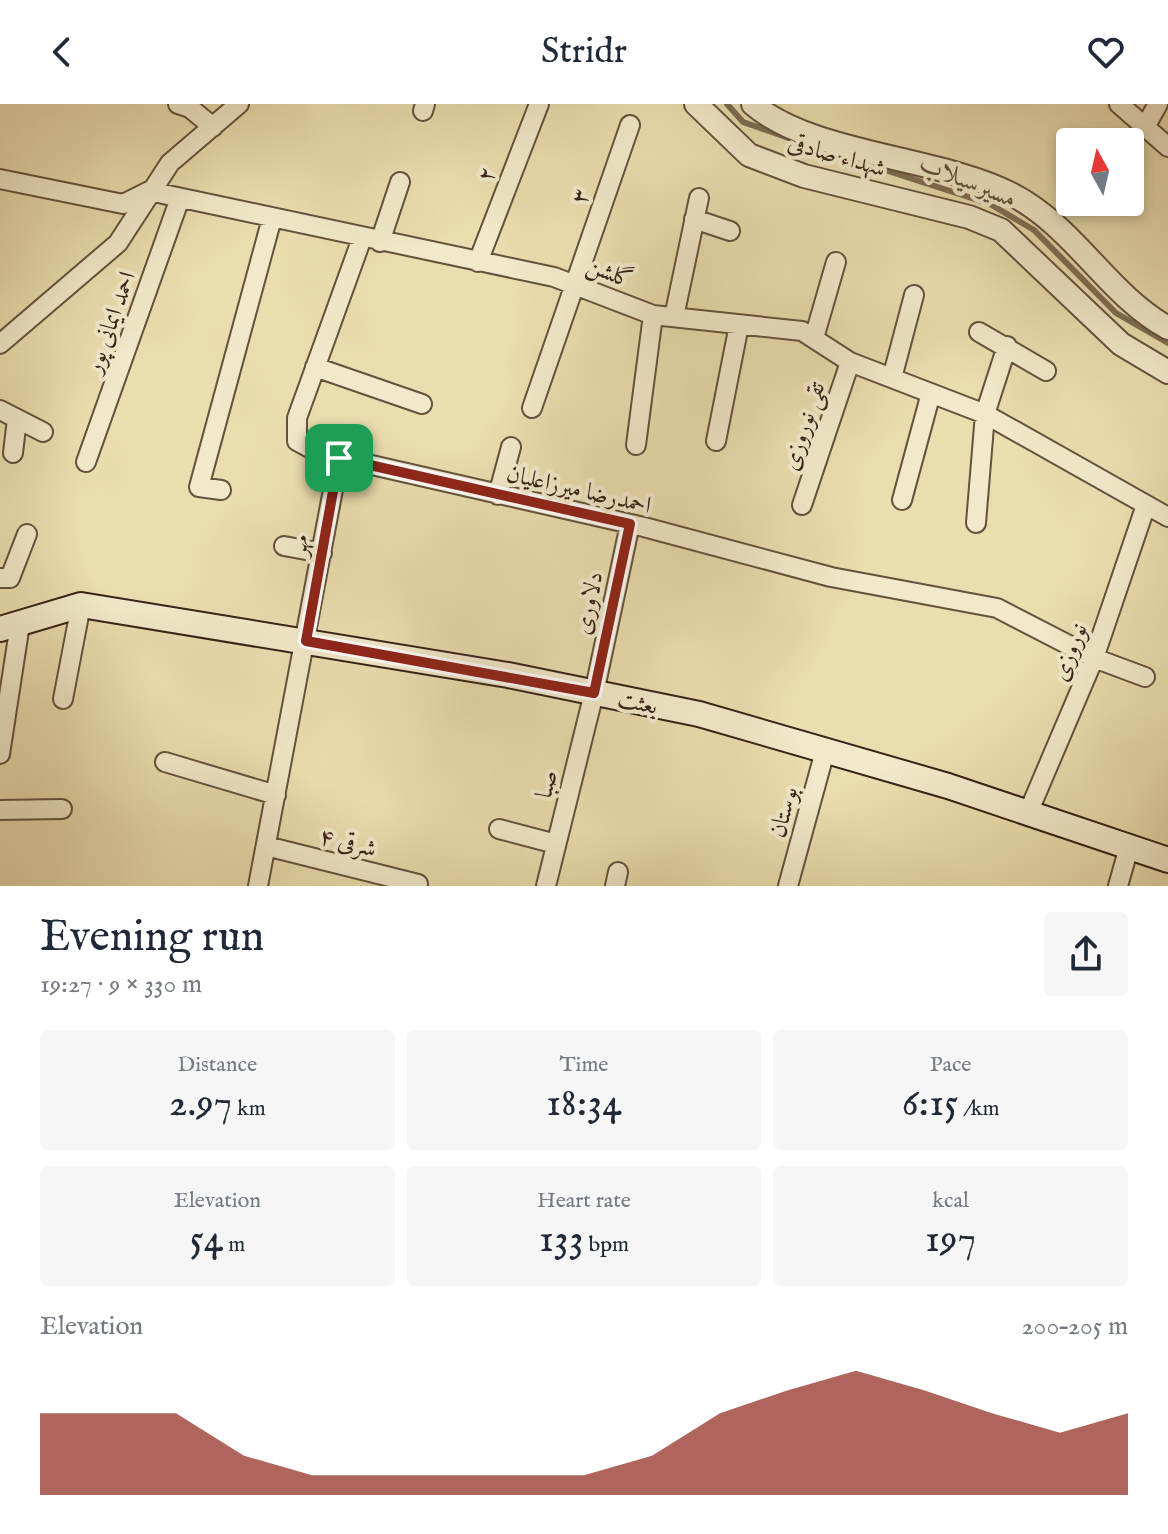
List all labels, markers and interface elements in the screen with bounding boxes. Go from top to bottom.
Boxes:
text: Stridr [541,29,627,75]
icon: back [40,30,84,74]
icon: heart [1084,30,1128,74]
street label: شهداء صادقی [784,128,889,185]
north arrow [1056,128,1144,216]
map controls [1056,128,1144,216]
water label: مسیرسیلاب [915,147,1022,216]
street label: ۲ [470,162,504,187]
street label: ۳ [564,185,598,208]
street label: گلشن [582,249,637,297]
street label: احمد ایمانی پور [78,268,144,379]
street label: تقی نوروزی [776,378,833,475]
pin [305,424,373,492]
icon: arrive [317,436,361,480]
street label: احمدرضا میرزاعلیان [503,459,654,522]
street label: مهر [283,532,318,561]
street label: دلاوری [568,569,611,638]
street label: نوروزی [1045,619,1096,686]
street label: بعثت [615,684,661,723]
street label: صبا [529,767,566,802]
street label: بوستان [763,783,806,841]
street label: ۴ شرقی [316,821,379,866]
text: Evening run [40,910,264,966]
button: share [1044,912,1128,996]
text: 19:27 · 9 × 330 m [40,968,202,1001]
text: Distance [178,1051,257,1079]
text: Time [560,1051,608,1079]
text: Pace [930,1051,971,1079]
text: 2.97 [169,1079,232,1130]
text: 18:34 [546,1079,622,1130]
text: 6:15 [902,1079,959,1130]
text: km [232,1095,266,1123]
text: /km [959,1095,1000,1123]
text: Elevation [174,1187,261,1215]
text: Heart rate [537,1187,631,1215]
text: kcal [932,1187,969,1215]
text: 54 [189,1215,223,1266]
text: 133 [539,1215,584,1266]
text: 197 [925,1215,976,1266]
text: m [223,1231,245,1259]
text: bpm [584,1231,629,1259]
text: Elevation [40,1310,143,1343]
text: 200–205 m [1021,1310,1128,1343]

